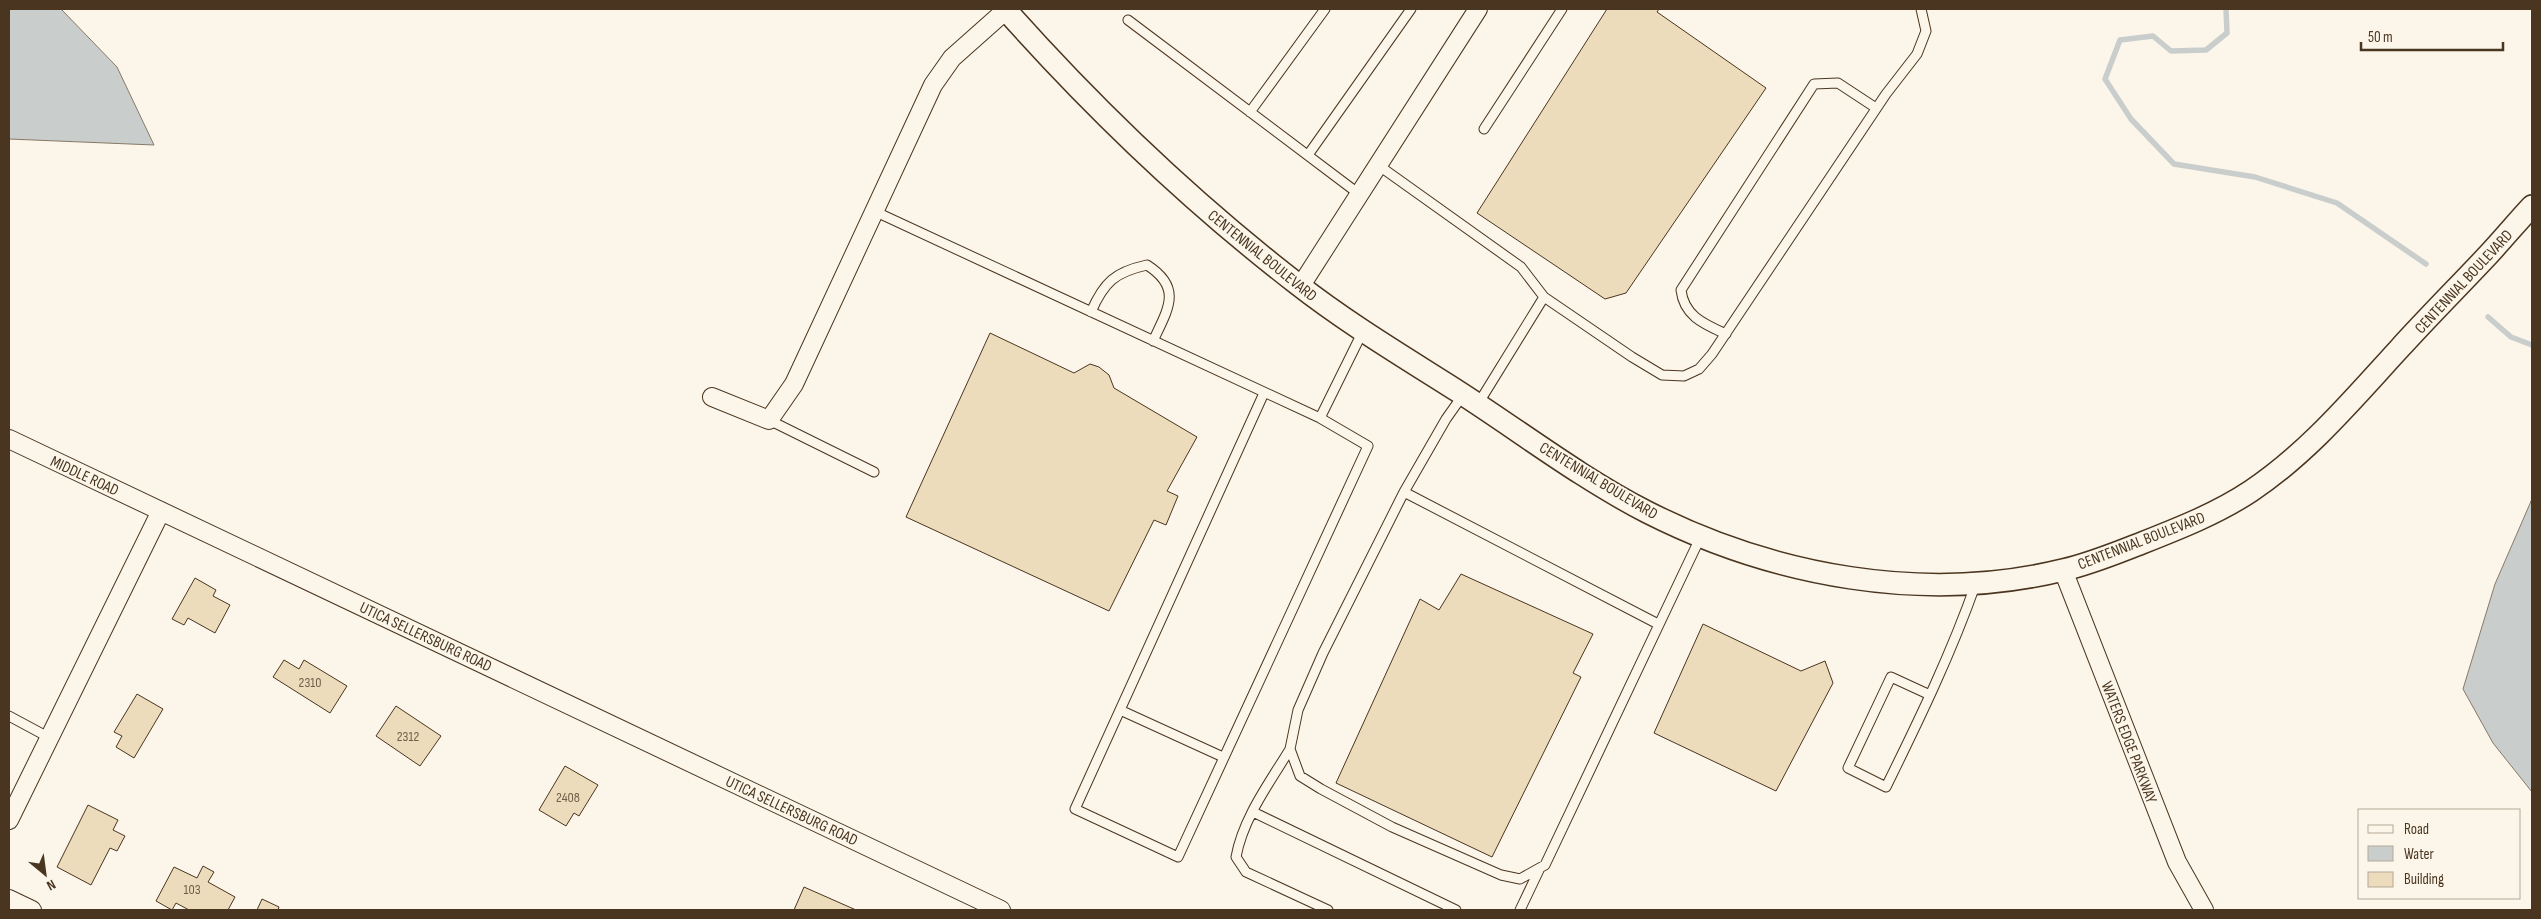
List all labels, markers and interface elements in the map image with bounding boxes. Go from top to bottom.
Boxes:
scale bar [2361,20,2504,52]
text: 50 m [2368,28,2393,47]
street label: CENTENNIAL BOULEVARD [1204,206,1320,306]
street label: CENTENNIAL BOULEVARD [2411,226,2517,338]
street label: CENTENNIAL BOULEVARD [1536,438,1661,524]
street label: MIDDLE ROAD [47,452,122,501]
street label: CENTENNIAL BOULEVARD [2075,508,2208,574]
street label: UTICA SELLERSBURG ROAD [356,598,495,676]
house number: 2310 [299,674,321,691]
street label: WATERS EDGE PARKWAY [2097,679,2161,806]
house number: 2312 [397,728,419,745]
street label: UTICA SELLERSBURG ROAD [722,772,861,850]
house number: 2408 [556,789,580,806]
legend [2358,809,2521,899]
text: Road [2404,820,2429,839]
text: Water [2404,845,2435,864]
north arrow [20,849,70,899]
text: Building [2404,870,2444,889]
text: N [44,876,58,894]
house number: 103 [183,881,201,898]

